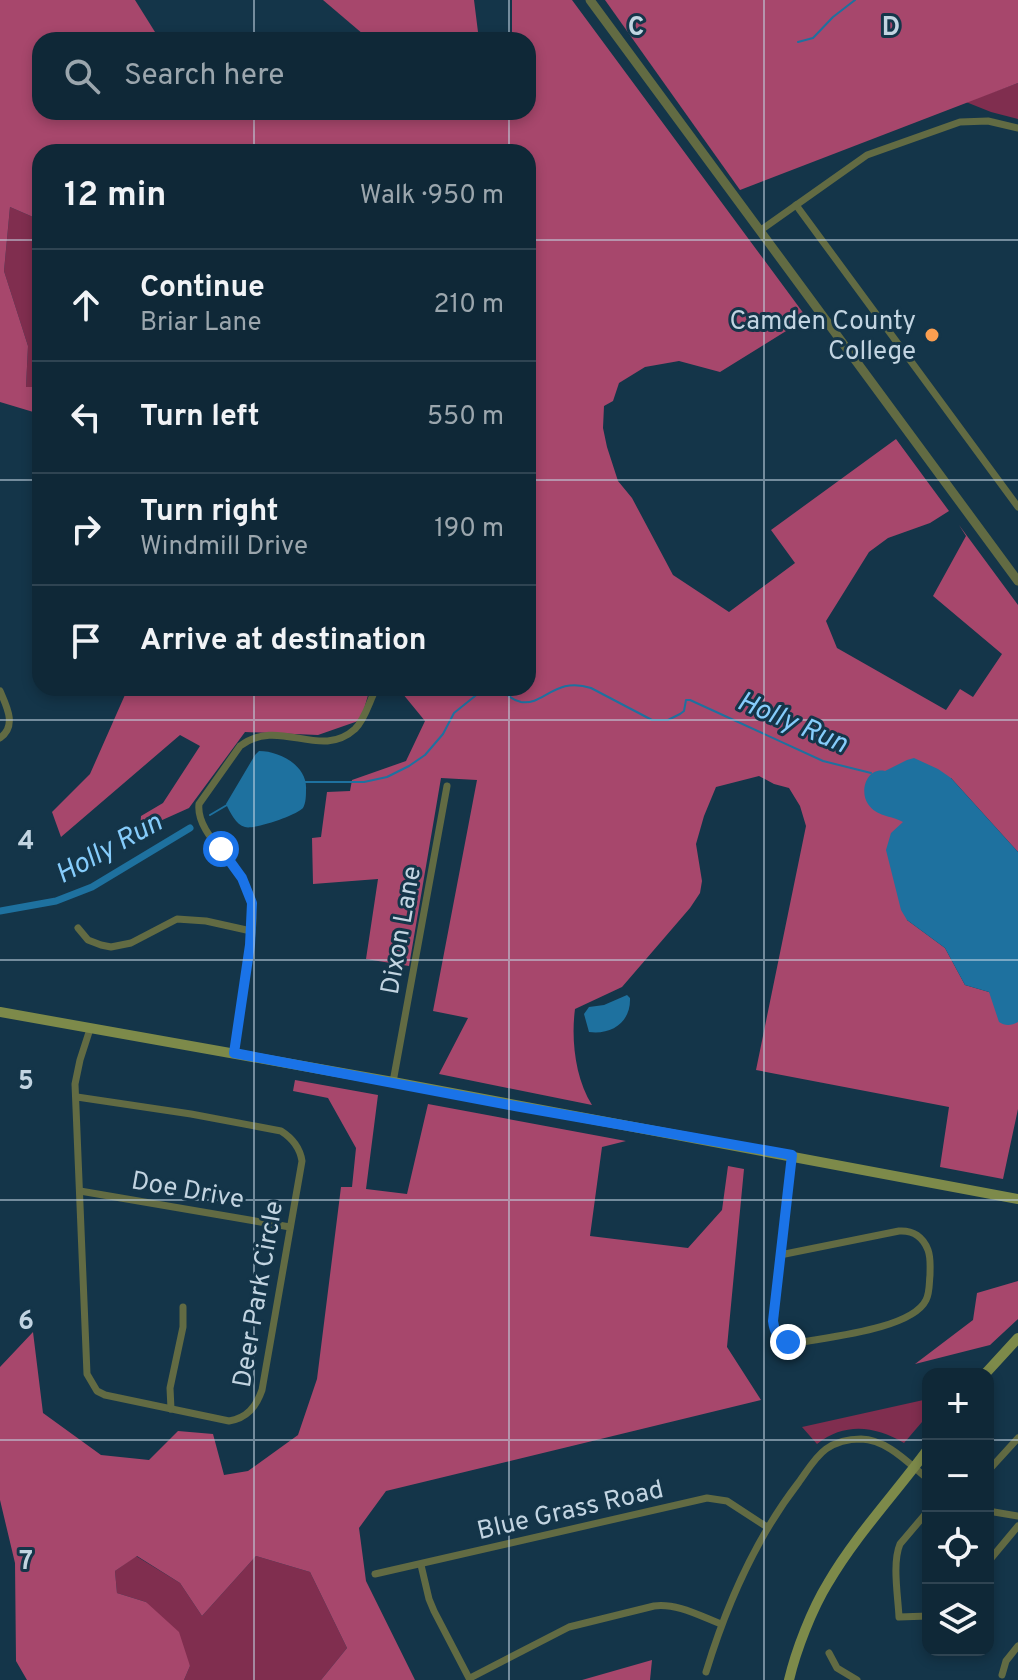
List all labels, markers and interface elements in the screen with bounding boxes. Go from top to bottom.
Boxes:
text: C [628,12,644,45]
text: D [882,12,900,45]
search box [32,32,536,120]
icon: search [60,54,104,98]
text: Search here [124,58,284,95]
text: 12 min [64,175,166,218]
text: Walk · 950 m [360,180,504,213]
text: Continue [140,270,265,307]
icon: ahead [64,283,108,327]
text: 210 m [434,289,504,322]
place label: Camden County College [730,306,916,369]
text: Briar Lane [140,307,261,340]
marker: Camden County College [923,326,941,344]
icon: left [64,395,108,439]
text: Turn left [140,399,260,436]
text: 550 m [427,401,504,434]
text: Turn right [140,494,278,531]
icon: right [64,507,108,551]
text: 190 m [434,513,504,546]
text: Windmill Drive [140,531,308,564]
icon: arrive [64,619,108,663]
text: Arrive at destination [140,623,426,660]
water label: Holly Run [731,684,853,763]
water label: Holly Run [50,806,169,894]
text: 4 [18,826,34,859]
route start [203,831,239,867]
street label: Dixon Lane [375,864,430,997]
text: 5 [18,1066,34,1099]
street label: Doe Drive [129,1165,247,1218]
street label: Deer Park Circle [227,1199,292,1390]
text: 6 [18,1306,34,1339]
route end [770,1324,806,1360]
map controls [922,1368,994,1656]
button: + [922,1368,994,1440]
button: − [922,1440,994,1512]
street label: Blue Grass Road [474,1474,667,1549]
button: locate [922,1512,994,1584]
text: 7 [19,1546,33,1579]
button: layers [922,1584,994,1656]

